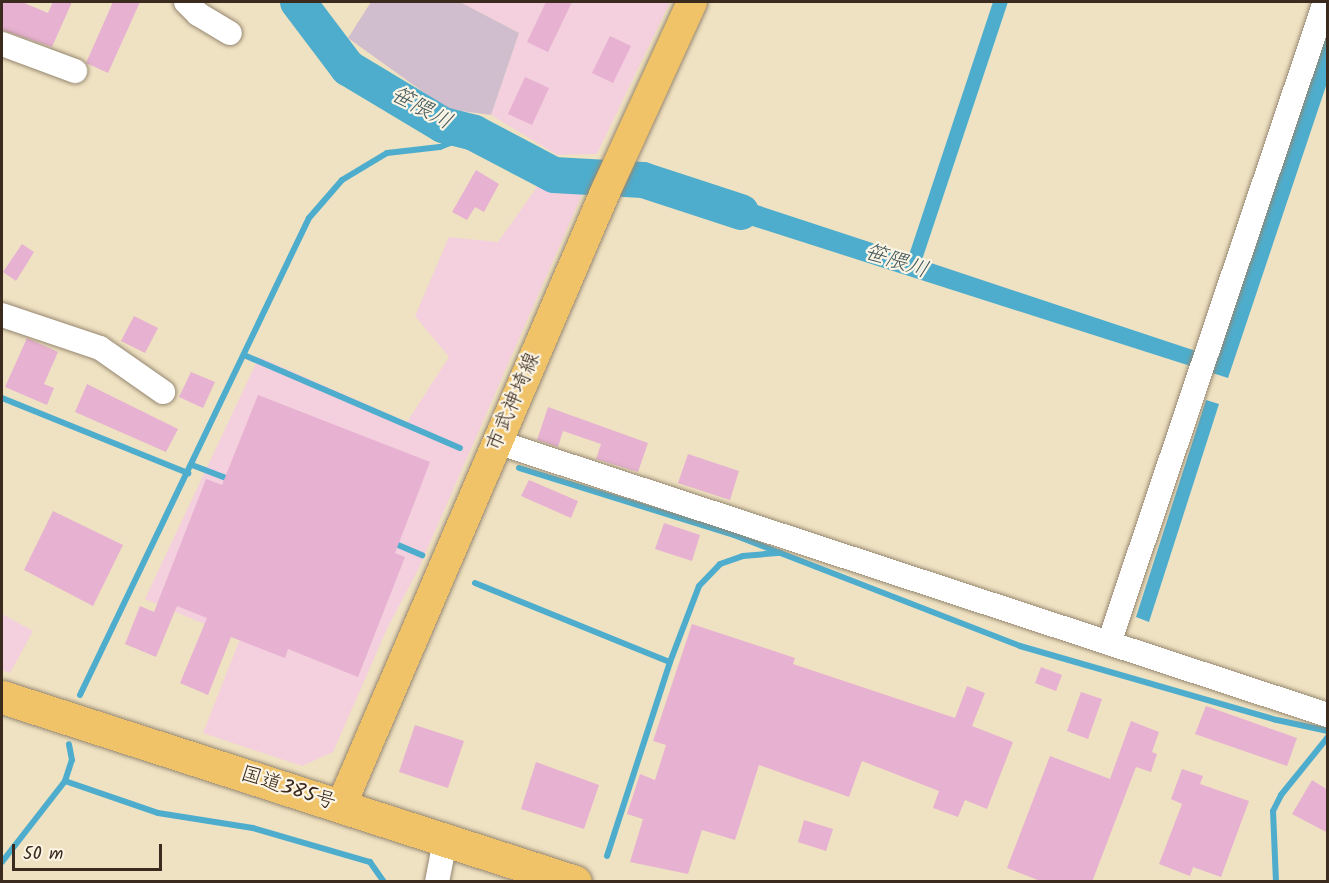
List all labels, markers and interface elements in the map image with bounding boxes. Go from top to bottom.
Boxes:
water label: 笹隈川 [386,82,456,136]
water label: 笹隈川 [861,239,931,285]
street label: 市武神埼線 [482,349,546,455]
street label: 国道385号 [237,762,339,816]
scale bar [15,832,165,870]
text: 50 m [23,840,63,869]

